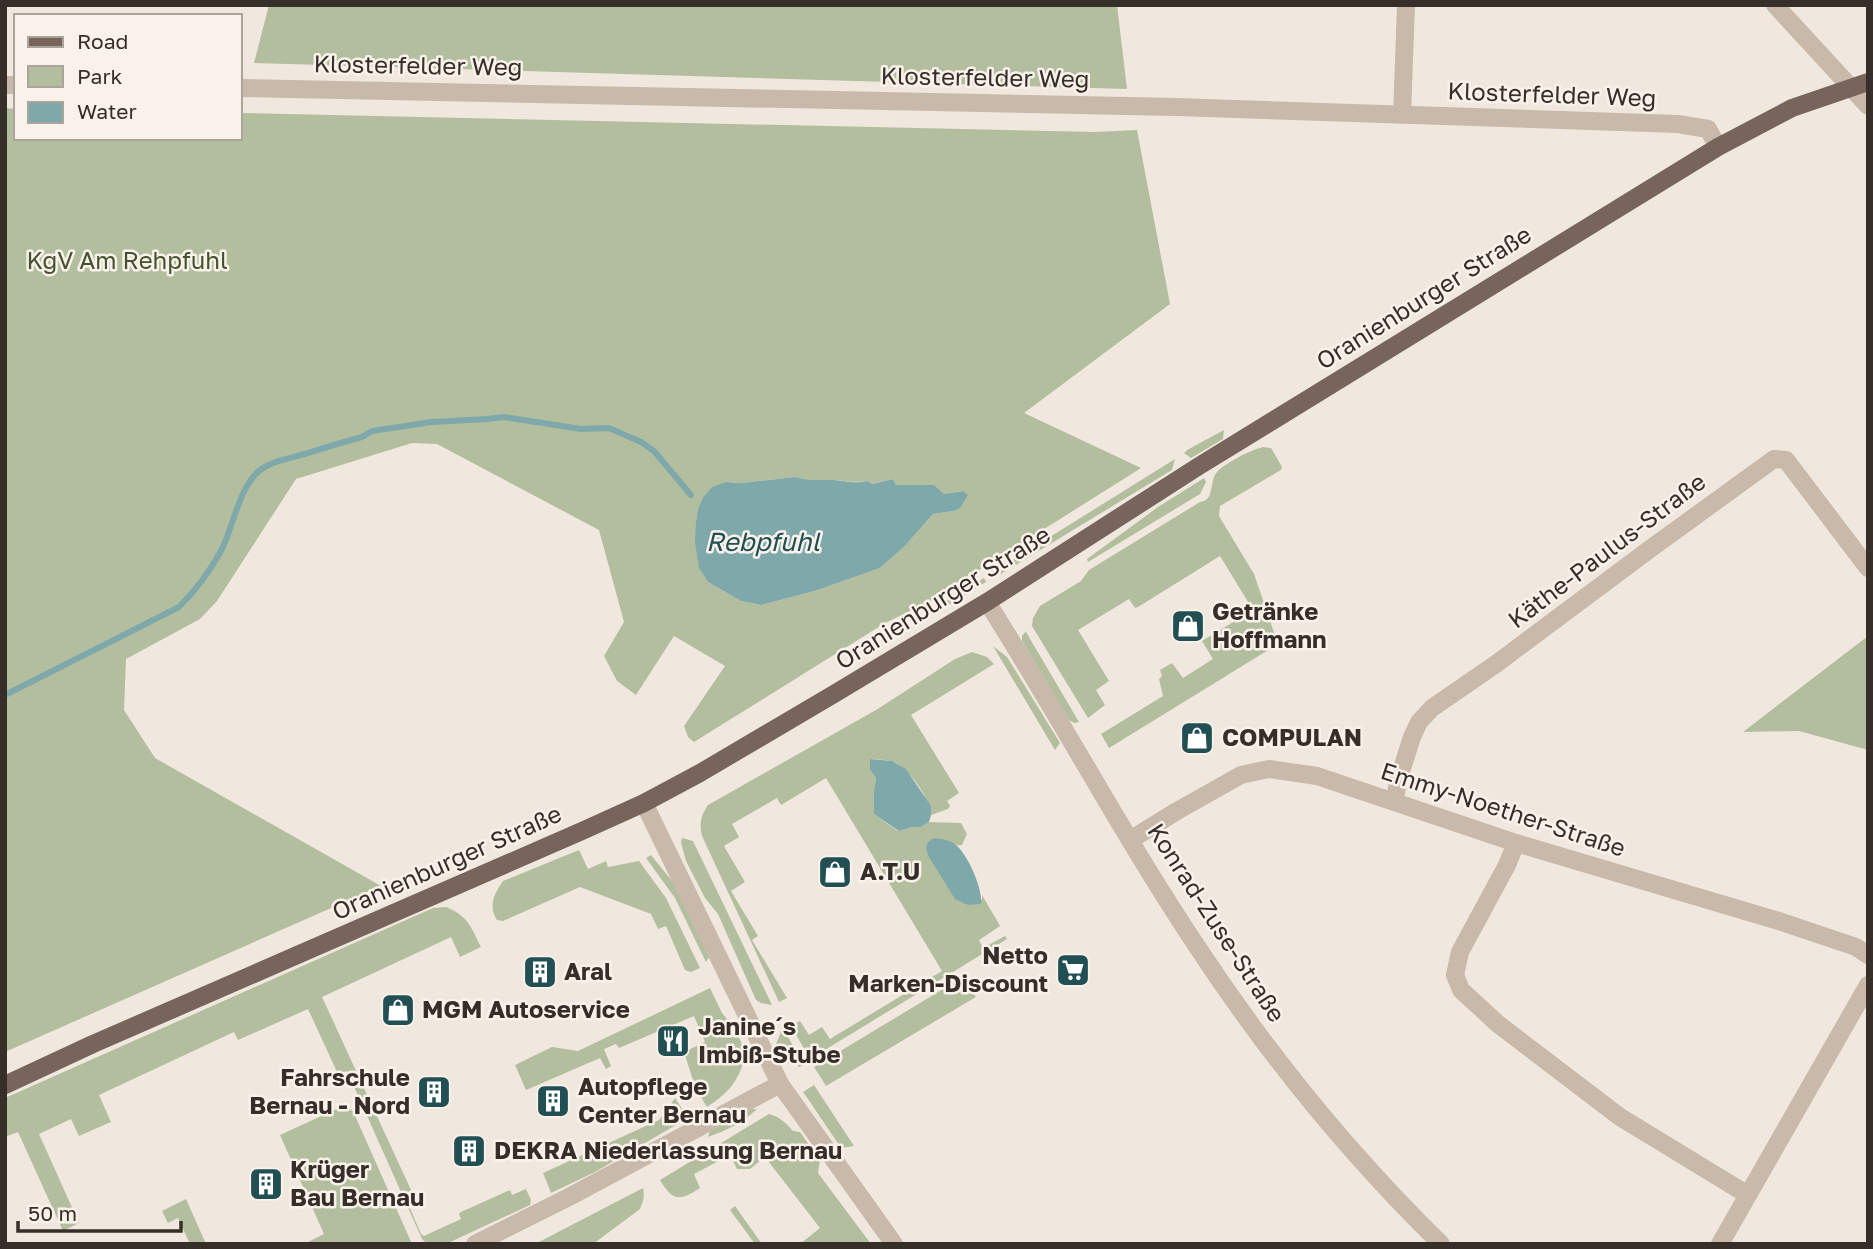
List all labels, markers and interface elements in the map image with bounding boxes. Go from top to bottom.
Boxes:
legend [14,14,242,140]
text: Road [77,28,128,54]
street label: Klosterfelder Weg [313,48,523,81]
street label: Klosterfelder Weg [880,60,1090,93]
text: Park [77,63,123,89]
street label: Klosterfelder Weg [1447,75,1657,112]
text: Water [77,98,137,124]
street label: Oranienburger Straße [1310,219,1536,375]
park label: KgV Am Rehpfuhl [26,245,228,274]
street label: Käthe-Paulus-Straße [1502,466,1711,633]
street label: Oranienburger Straße [829,519,1055,675]
water label: Rebpfuhl [706,526,822,557]
place label: Getränke Hoffmann [1212,596,1326,653]
shop icon: Getränke Hoffmann [1169,607,1207,645]
shop icon: COMPULAN [1178,719,1216,757]
place label: COMPULAN [1222,722,1362,751]
street label: Emmy-Noether-Straße [1377,755,1629,862]
street label: Oranienburger Straße [327,798,565,925]
street label: Konrad-Zuse-Straße [1142,817,1292,1027]
shop icon: A.T.U [816,853,854,891]
place label: A.T.U [860,856,920,885]
place label: Netto Marken-Discount [848,940,1048,997]
supermarket icon: Netto Marken-Discount [1054,951,1092,989]
building icon: Aral [521,953,559,991]
place label: Aral [564,956,612,985]
shop icon: MGM Autoservice [379,991,417,1029]
place label: MGM Autoservice [422,994,630,1023]
place label: Janine´s Imbiß-Stube [698,1011,841,1068]
restaurant icon: Janine´s Imbiß-Stube [654,1022,692,1060]
place label: Fahrschule Bernau - Nord [249,1062,410,1119]
place label: Autopflege Center Bernau [578,1071,746,1128]
building icon: Fahrschule Bernau - Nord [415,1073,453,1111]
building icon: Autopflege Center Bernau [534,1082,572,1120]
building icon: DEKRA Niederlassung Bernau [450,1132,488,1170]
place label: DEKRA Niederlassung Bernau [494,1135,842,1164]
place label: Krüger Bau Bernau [290,1154,424,1211]
building icon: Krüger Bau Bernau [247,1165,285,1203]
scale bar [18,1190,180,1234]
text: 50 m [28,1200,77,1226]

